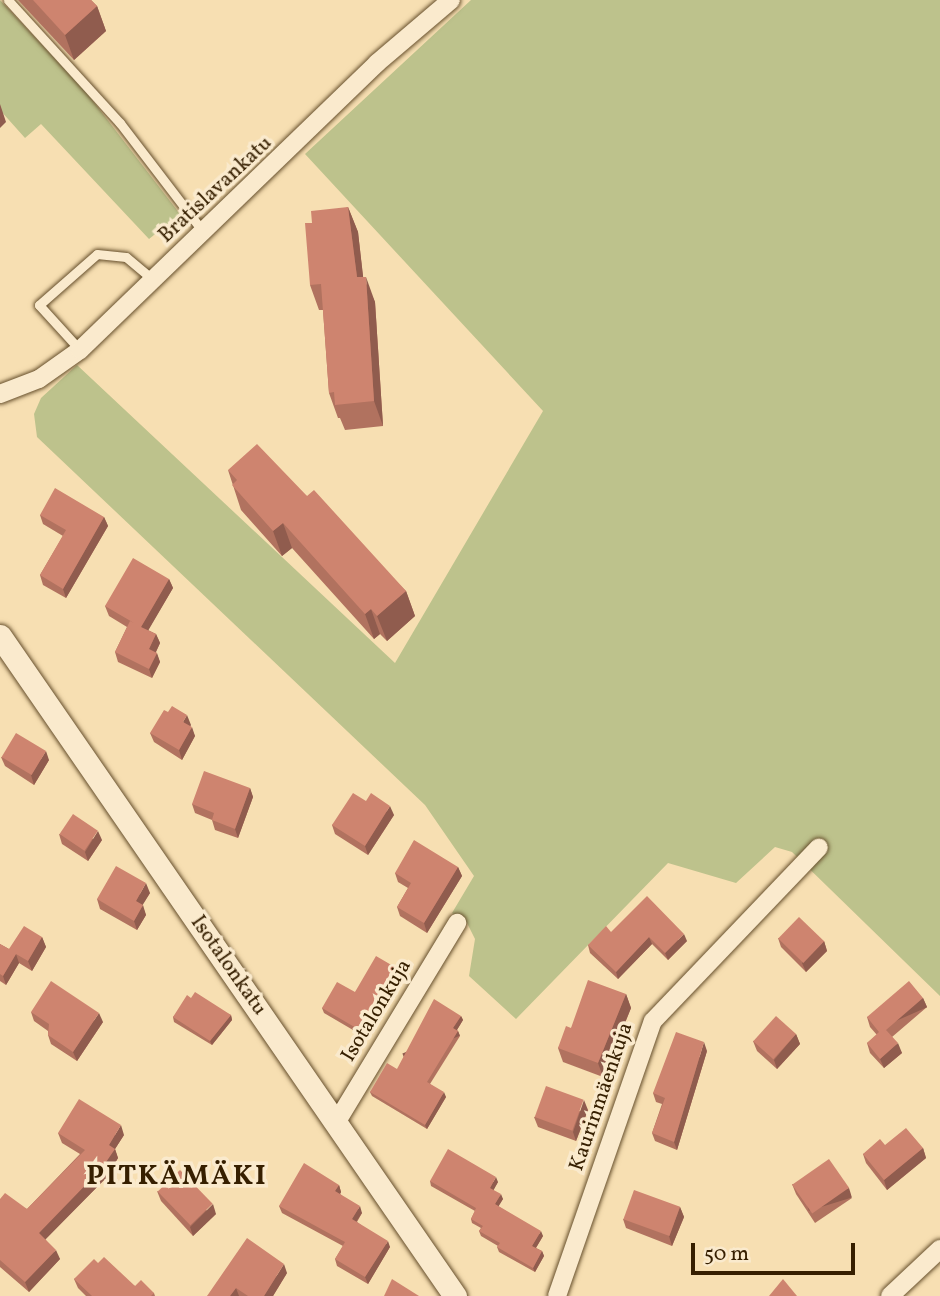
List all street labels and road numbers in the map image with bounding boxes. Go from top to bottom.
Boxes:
street label: Bratislavankatu [154,131,278,249]
street label: Isotalonkatu [184,911,272,1021]
street label: Isotalonkuja [337,955,417,1067]
street label: Kaurinmäenkuja [565,1019,639,1175]

